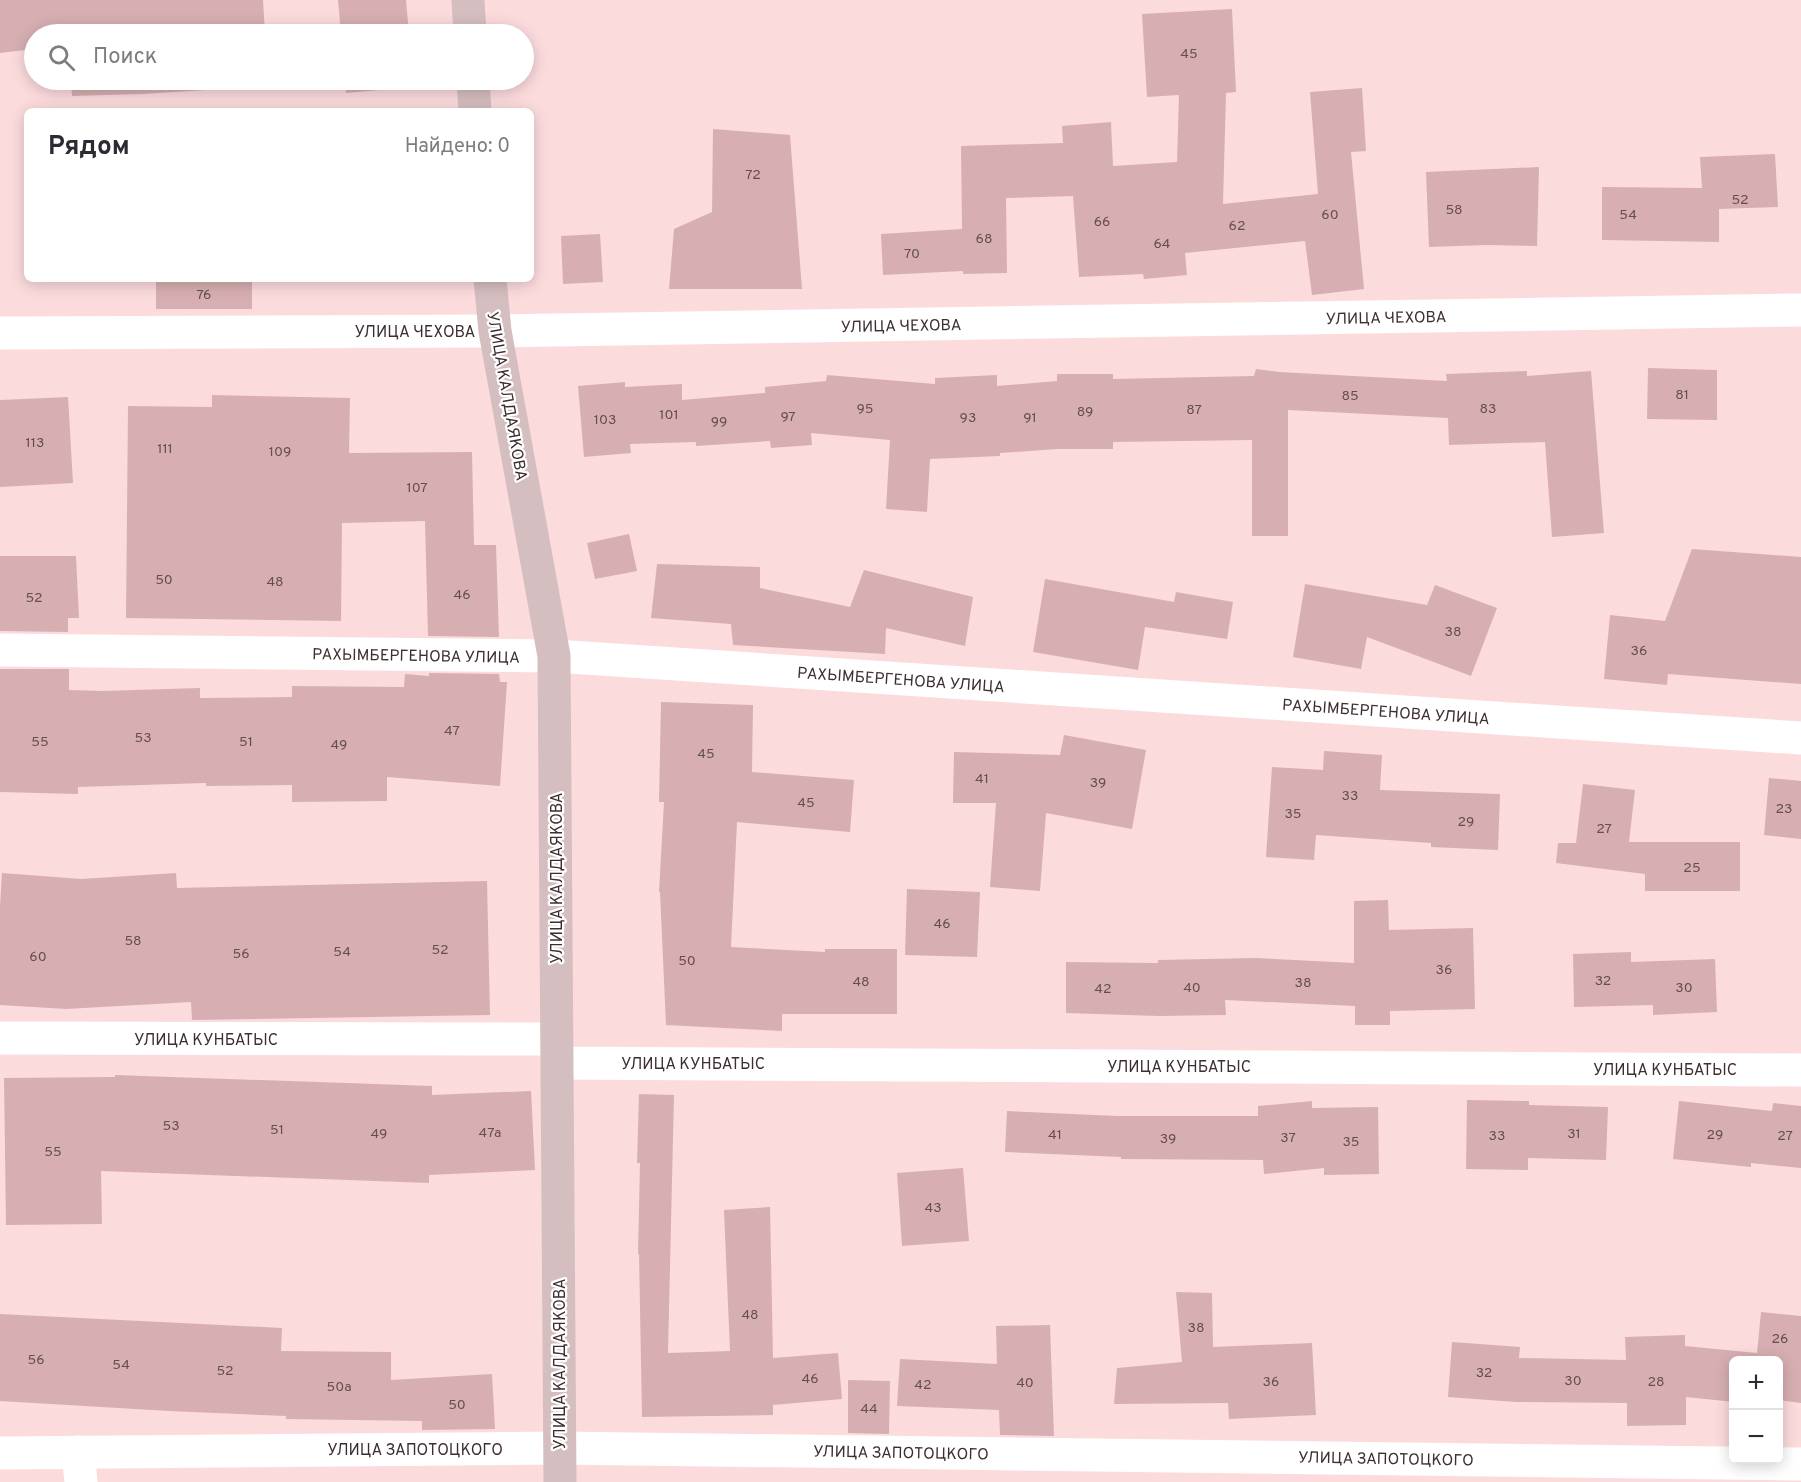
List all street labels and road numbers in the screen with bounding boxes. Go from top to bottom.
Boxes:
street label: УЛИЦА ЧЕХОВА [1325,308,1447,330]
street label: УЛИЦА КАЛДАЯКОВА [481,310,531,483]
street label: УЛИЦА ЧЕХОВА [840,316,962,338]
street label: УЛИЦА ЧЕХОВА [355,323,476,343]
street label: РАХЫМБЕРГЕНОВА УЛИЦА [312,645,520,669]
street label: РАХЫМБЕРГЕНОВА УЛИЦА [796,664,1005,698]
street label: РАХЫМБЕРГЕНОВА УЛИЦА [1281,696,1490,730]
street label: УЛИЦА КАЛДАЯКОВА [548,792,568,964]
street label: УЛИЦА КУНБАТЫС [134,1031,278,1051]
street label: УЛИЦА КУНБАТЫС [621,1055,765,1075]
street label: УЛИЦА КУНБАТЫС [1107,1058,1251,1078]
street label: УЛИЦА КУНБАТЫС [1593,1061,1737,1081]
street label: УЛИЦА КАЛДАЯКОВА [551,1278,571,1450]
street label: УЛИЦА ЗАПОТОЦКОГО [327,1441,503,1461]
street label: УЛИЦА ЗАПОТОЦКОГО [813,1442,989,1466]
street label: УЛИЦА ЗАПОТОЦКОГО [1298,1448,1474,1472]

